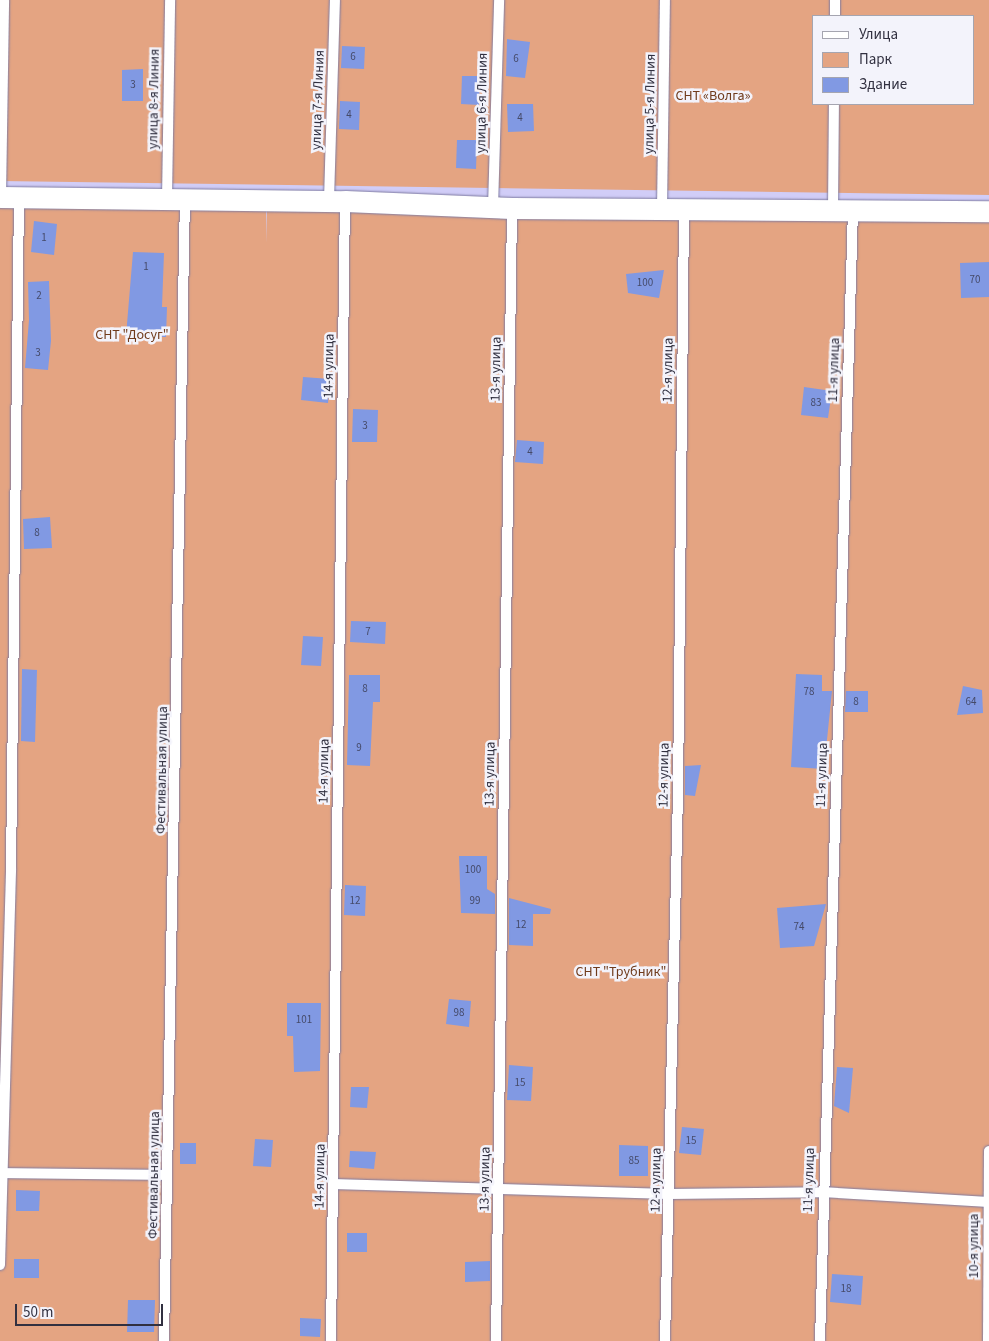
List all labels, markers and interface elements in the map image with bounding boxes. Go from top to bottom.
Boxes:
legend [812,15,974,105]
text: Улица [859,24,898,45]
street label: улица 8-я Линия [145,49,163,149]
text: Парк [859,49,892,70]
street label: улица 7-я Линия [308,50,328,150]
house number: 6 [350,50,356,64]
house number: 6 [513,52,519,66]
street label: улица 6-я Линия [473,53,491,153]
street label: улица 5-я Линия [641,54,659,154]
text: Здание [859,74,907,95]
house number: 3 [130,78,136,92]
park label: СНТ «Волга» [675,88,751,104]
house number: 4 [346,108,352,122]
house number: 4 [517,111,523,125]
house number: 1 [41,231,47,245]
house number: 1 [143,260,149,274]
house number: 70 [970,273,980,287]
house number: 100 [637,276,653,290]
house number: 2 [36,289,42,303]
park label: СНТ "Досуг" [95,327,169,343]
street label: 14-я улица [320,333,338,399]
street label: 13-я улица [487,336,505,402]
street label: 12-я улица [659,337,677,403]
street label: 11-я улица [824,337,844,403]
house number: 3 [35,346,41,360]
house number: 83 [811,396,821,410]
house number: 3 [362,419,368,433]
house number: 4 [527,445,533,459]
house number: 8 [34,526,40,540]
house number: 7 [365,625,371,639]
house number: 8 [362,682,368,696]
house number: 78 [804,685,814,699]
house number: 8 [853,695,859,709]
house number: 64 [966,695,976,709]
street label: Фестивальная улица [152,706,172,834]
street label: 14-я улица [315,738,333,804]
house number: 9 [356,741,362,755]
street label: 13-я улица [481,741,499,807]
street label: 12-я улица [655,742,673,808]
street label: 11-я улица [812,742,832,808]
house number: 100 [465,863,481,877]
house number: 12 [350,894,360,908]
house number: 99 [470,894,480,908]
house number: 12 [516,918,526,932]
house number: 74 [794,920,804,934]
park label: СНТ "Трубник" [576,964,666,980]
house number: 98 [454,1006,464,1020]
house number: 101 [296,1013,312,1027]
house number: 15 [515,1076,525,1090]
street label: Фестивальная улица [144,1111,164,1239]
house number: 15 [686,1134,696,1148]
street label: 14-я улица [311,1143,329,1209]
street label: 13-я улица [476,1146,494,1212]
street label: 12-я улица [647,1147,665,1213]
street label: 11-я улица [799,1147,819,1213]
house number: 85 [629,1154,639,1168]
street label: 10-я улица [966,1214,982,1278]
house number: 18 [841,1282,851,1296]
scale bar [18,1294,165,1326]
text: 50 m [23,1302,53,1323]

